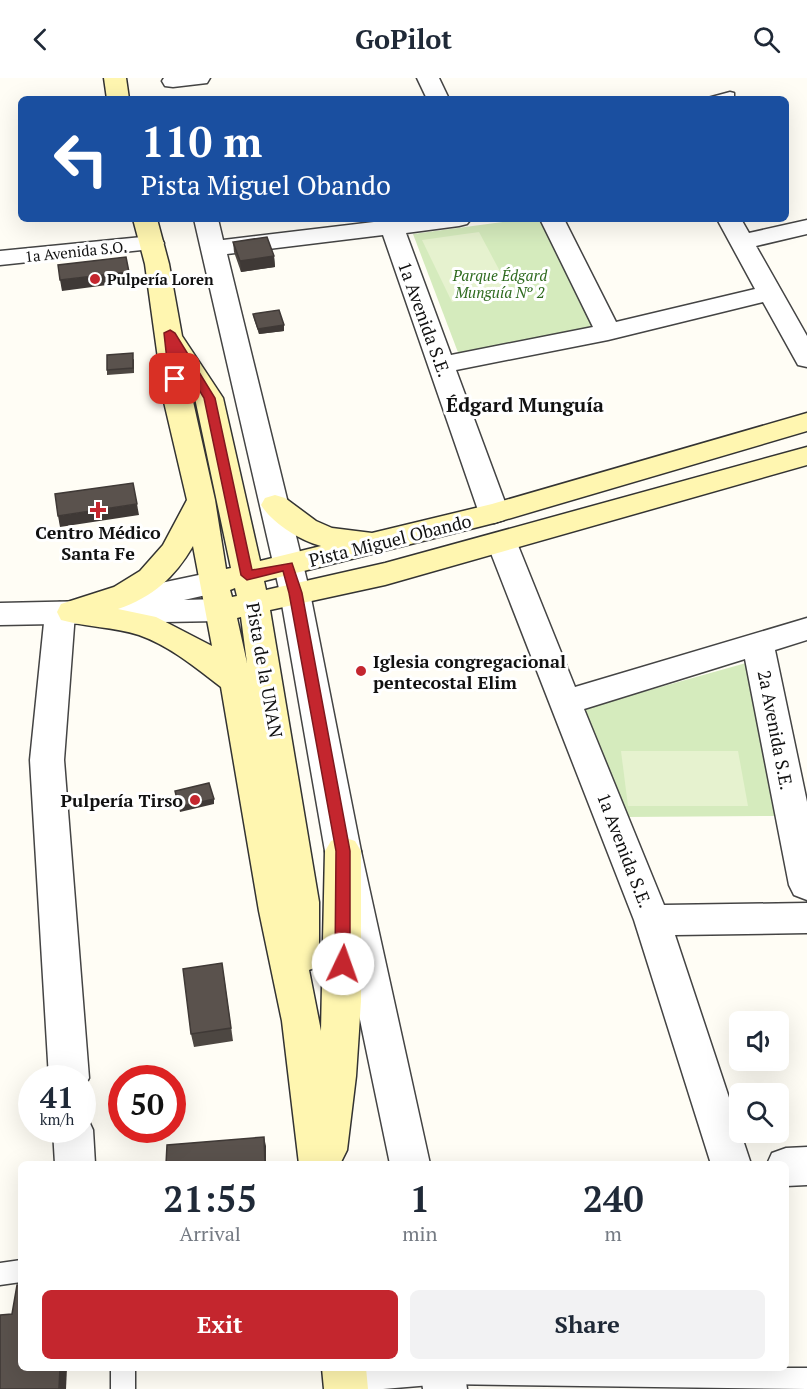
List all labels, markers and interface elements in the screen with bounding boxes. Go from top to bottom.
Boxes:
text: GoPilot [355,21,452,57]
icon: back [24,23,57,56]
icon: search [750,23,783,56]
text: 110 m [141,113,262,169]
icon: left [42,120,120,198]
text: Pista Miguel Obando [141,167,391,203]
street label: 1a Avenida S.O. [24,236,128,266]
street label: 1a Avenida S.E. [393,258,457,380]
park label: Parque Édgard Munguía Nº 2 [452,265,548,302]
place label: Pulpería Loren [107,269,214,289]
marker: Pulpería Loren [88,272,102,286]
pin [149,353,200,404]
icon: arrive [158,362,191,395]
district label: Édgard Munguía [446,391,604,418]
marker: Centro Médico Santa Fe [89,501,107,519]
street label: Pista Miguel Obando [306,508,474,572]
place label: Centro Médico Santa Fe [35,520,161,565]
street label: Pista de la UNAN [241,600,289,740]
place label: Iglesia congregacional pentecostal Elim [373,649,566,694]
marker: Iglesia congregacional pentecostal Elim [354,664,368,678]
street label: 2a Avenida S.E. [753,668,799,792]
place label: Pulpería Tirso [61,788,183,812]
street label: 1a Avenida S.E. [592,789,658,911]
marker: Pulpería Tirso [188,793,202,807]
position arrow [311,932,375,996]
map controls [729,1011,789,1143]
button: sound [729,1011,789,1071]
speed limit sign: 50 [108,1065,186,1143]
text: 41 [40,1077,74,1117]
button: search [729,1083,789,1143]
text: km/h [40,1109,74,1129]
text: 21:55 [163,1175,257,1222]
text: 1 [410,1175,430,1222]
text: 240 [583,1175,644,1222]
text: Arrival [179,1220,241,1247]
text: min [402,1220,437,1247]
text: m [605,1220,622,1247]
button: Exit [42,1290,398,1359]
button: Share [410,1290,765,1359]

